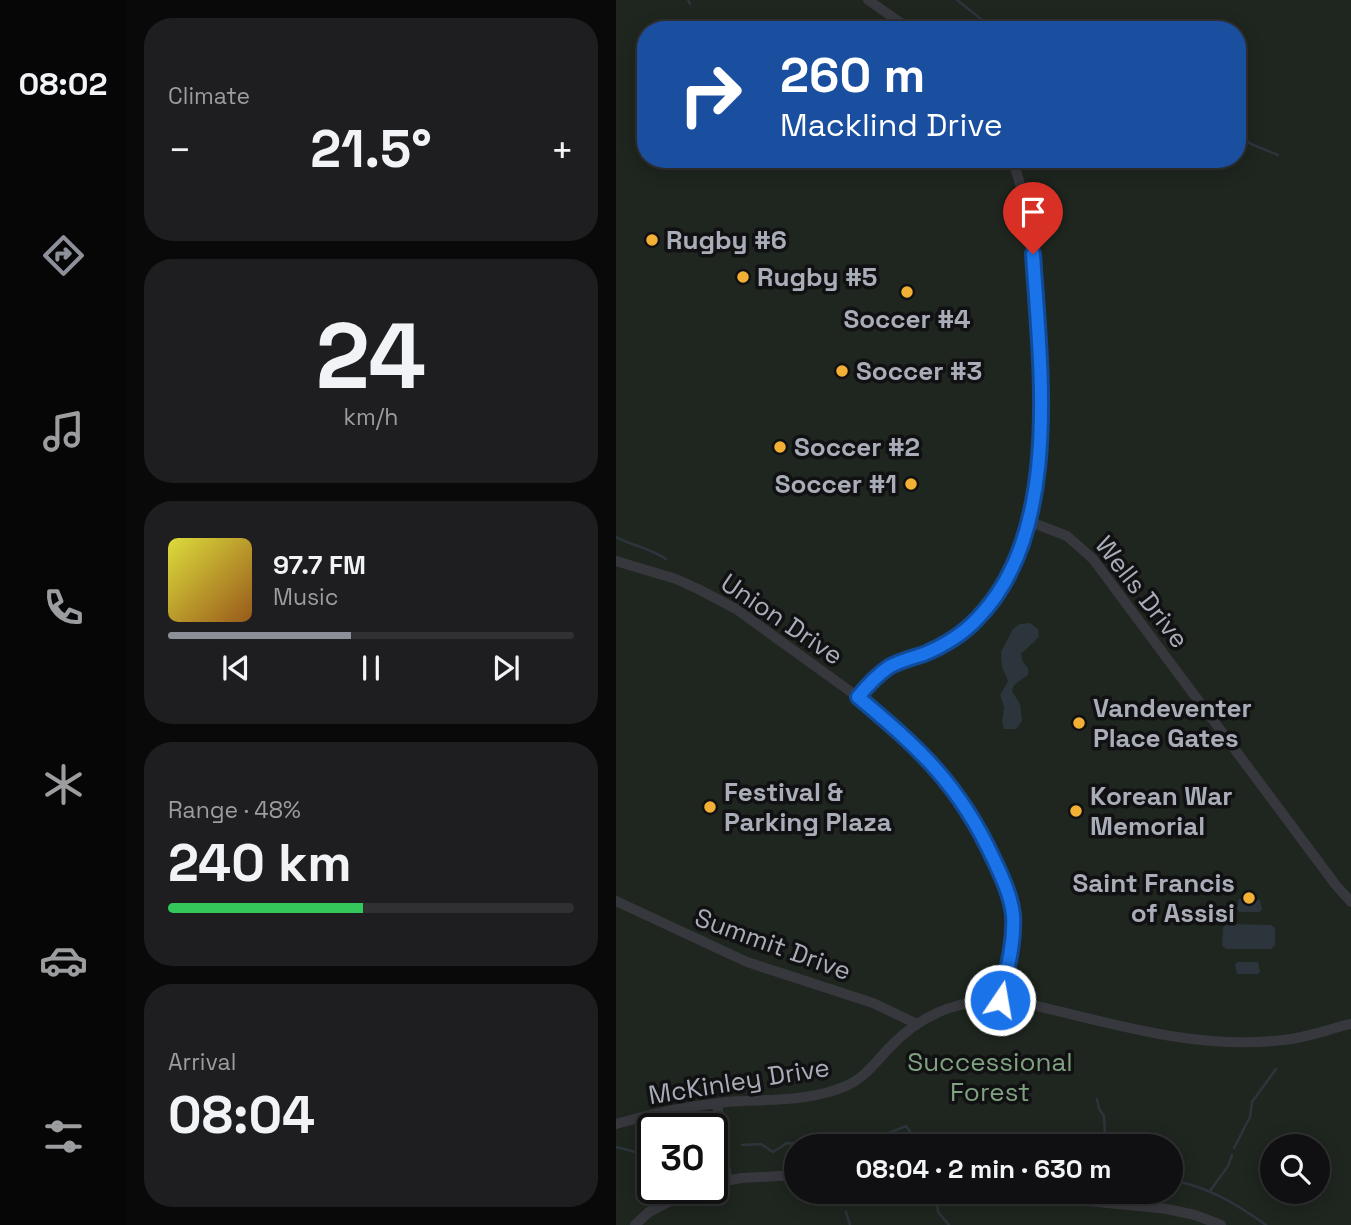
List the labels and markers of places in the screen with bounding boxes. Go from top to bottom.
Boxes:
pin [1003,182,1063,254]
place label: Rugby #6 [666,223,787,257]
marker: Rugby #6 [644,232,660,248]
place label: Rugby #5 [757,260,877,294]
marker: Rugby #5 [735,269,751,285]
marker: Soccer #4 [899,284,915,300]
place label: Soccer #4 [843,302,971,336]
place label: Soccer #3 [856,354,982,388]
marker: Soccer #3 [834,363,850,379]
place label: Soccer #2 [794,430,920,464]
marker: Soccer #2 [772,439,788,455]
place label: Soccer #1 [775,467,897,501]
marker: Soccer #1 [903,476,919,492]
place label: Vandeventer Place Gates [1093,691,1252,755]
marker: Vandeventer Place Gates [1071,715,1087,731]
place label: Festival & Parking Plaza [724,775,892,839]
place label: Korean War Memorial [1090,779,1233,843]
marker: Festival & Parking Plaza [702,799,718,815]
marker: Korean War Memorial [1068,803,1084,819]
place label: Saint Francis of Assisi [1072,866,1235,930]
marker: Saint Francis of Assisi [1241,890,1257,906]

